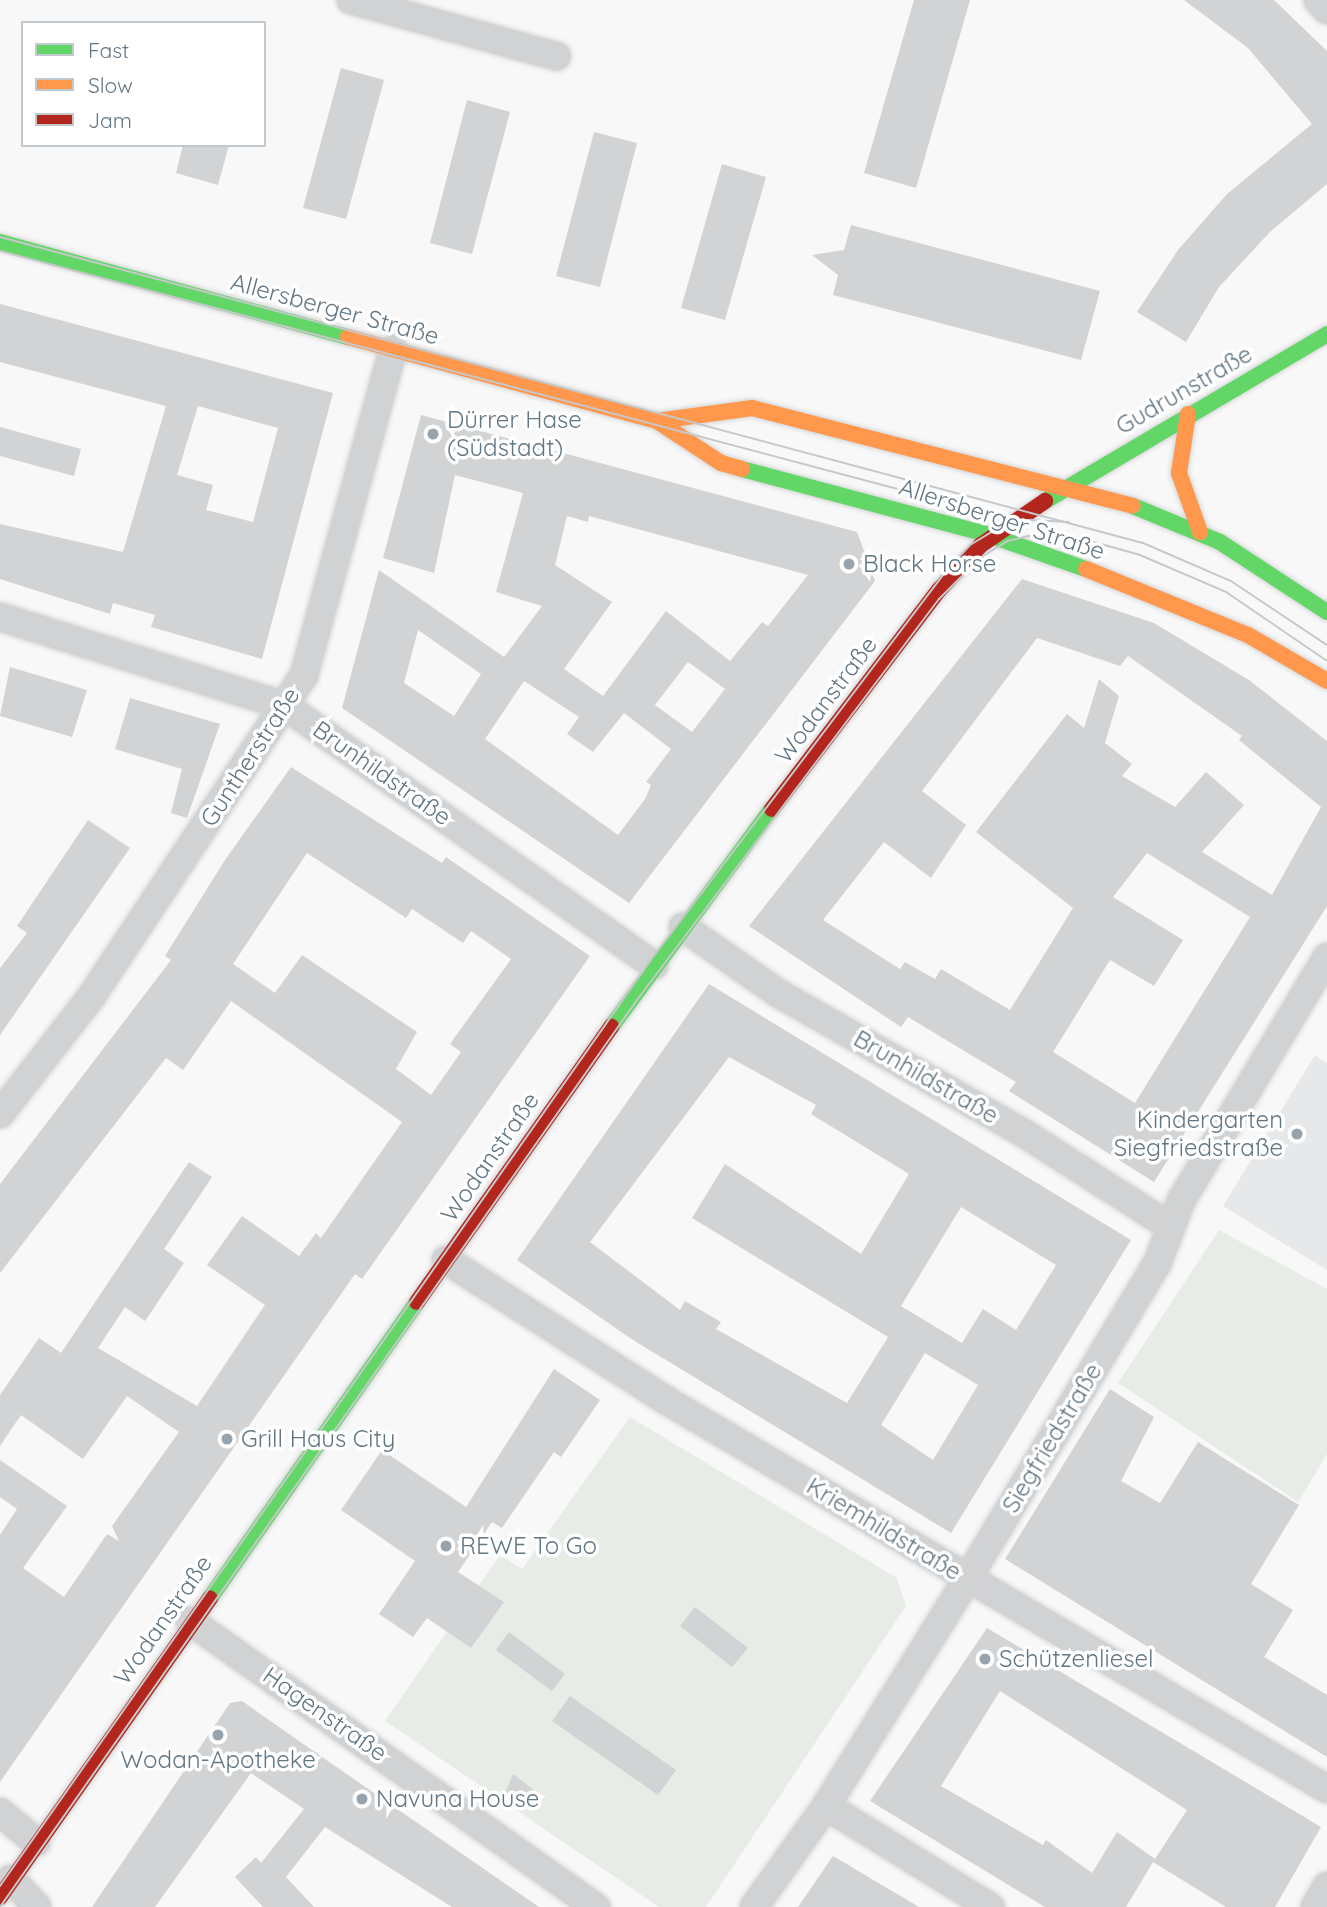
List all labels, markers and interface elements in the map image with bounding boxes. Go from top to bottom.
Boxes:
legend [21,21,266,147]
text: Fast [88,37,129,63]
text: Slow [88,72,133,98]
text: Jam [88,107,132,133]
street label: Allersberger Straße [228,267,442,351]
street label: Gudrunstraße [1111,339,1257,441]
place label: Dürrer Hase (Südstadt) [447,406,582,462]
marker: Dürrer Hase (Südstadt) [425,426,441,442]
street label: Allersberger Straße [896,472,1108,566]
place label: Black Horse [863,550,996,578]
marker: Black Horse [841,556,857,572]
street label: Wodanstraße [769,631,883,769]
street label: Guntherstraße [194,682,306,832]
street label: Brunhildstraße [307,715,457,831]
street label: Brunhildstraße [849,1024,1003,1130]
street label: Wodanstraße [435,1087,545,1227]
place label: Kindergarten Siegfriedstraße [1114,1106,1283,1162]
marker: Kindergarten Siegfriedstraße [1289,1126,1305,1142]
street label: Siegfriedstraße [996,1358,1108,1518]
place label: Grill Haus City [241,1425,395,1453]
marker: Grill Haus City [219,1431,235,1447]
street label: Kriemhildstraße [801,1471,967,1587]
place label: REWE To Go [460,1532,597,1560]
marker: REWE To Go [438,1538,454,1554]
street label: Wodanstraße [108,1550,218,1690]
place label: Schützenliesel [999,1645,1154,1673]
marker: Schützenliesel [977,1651,993,1667]
street label: Hagenstraße [257,1661,393,1767]
marker: Wodan-Apotheke [210,1727,226,1743]
place label: Wodan-Apotheke [120,1746,316,1774]
place label: Navuna House [376,1785,539,1813]
marker: Navuna House [354,1791,370,1807]

